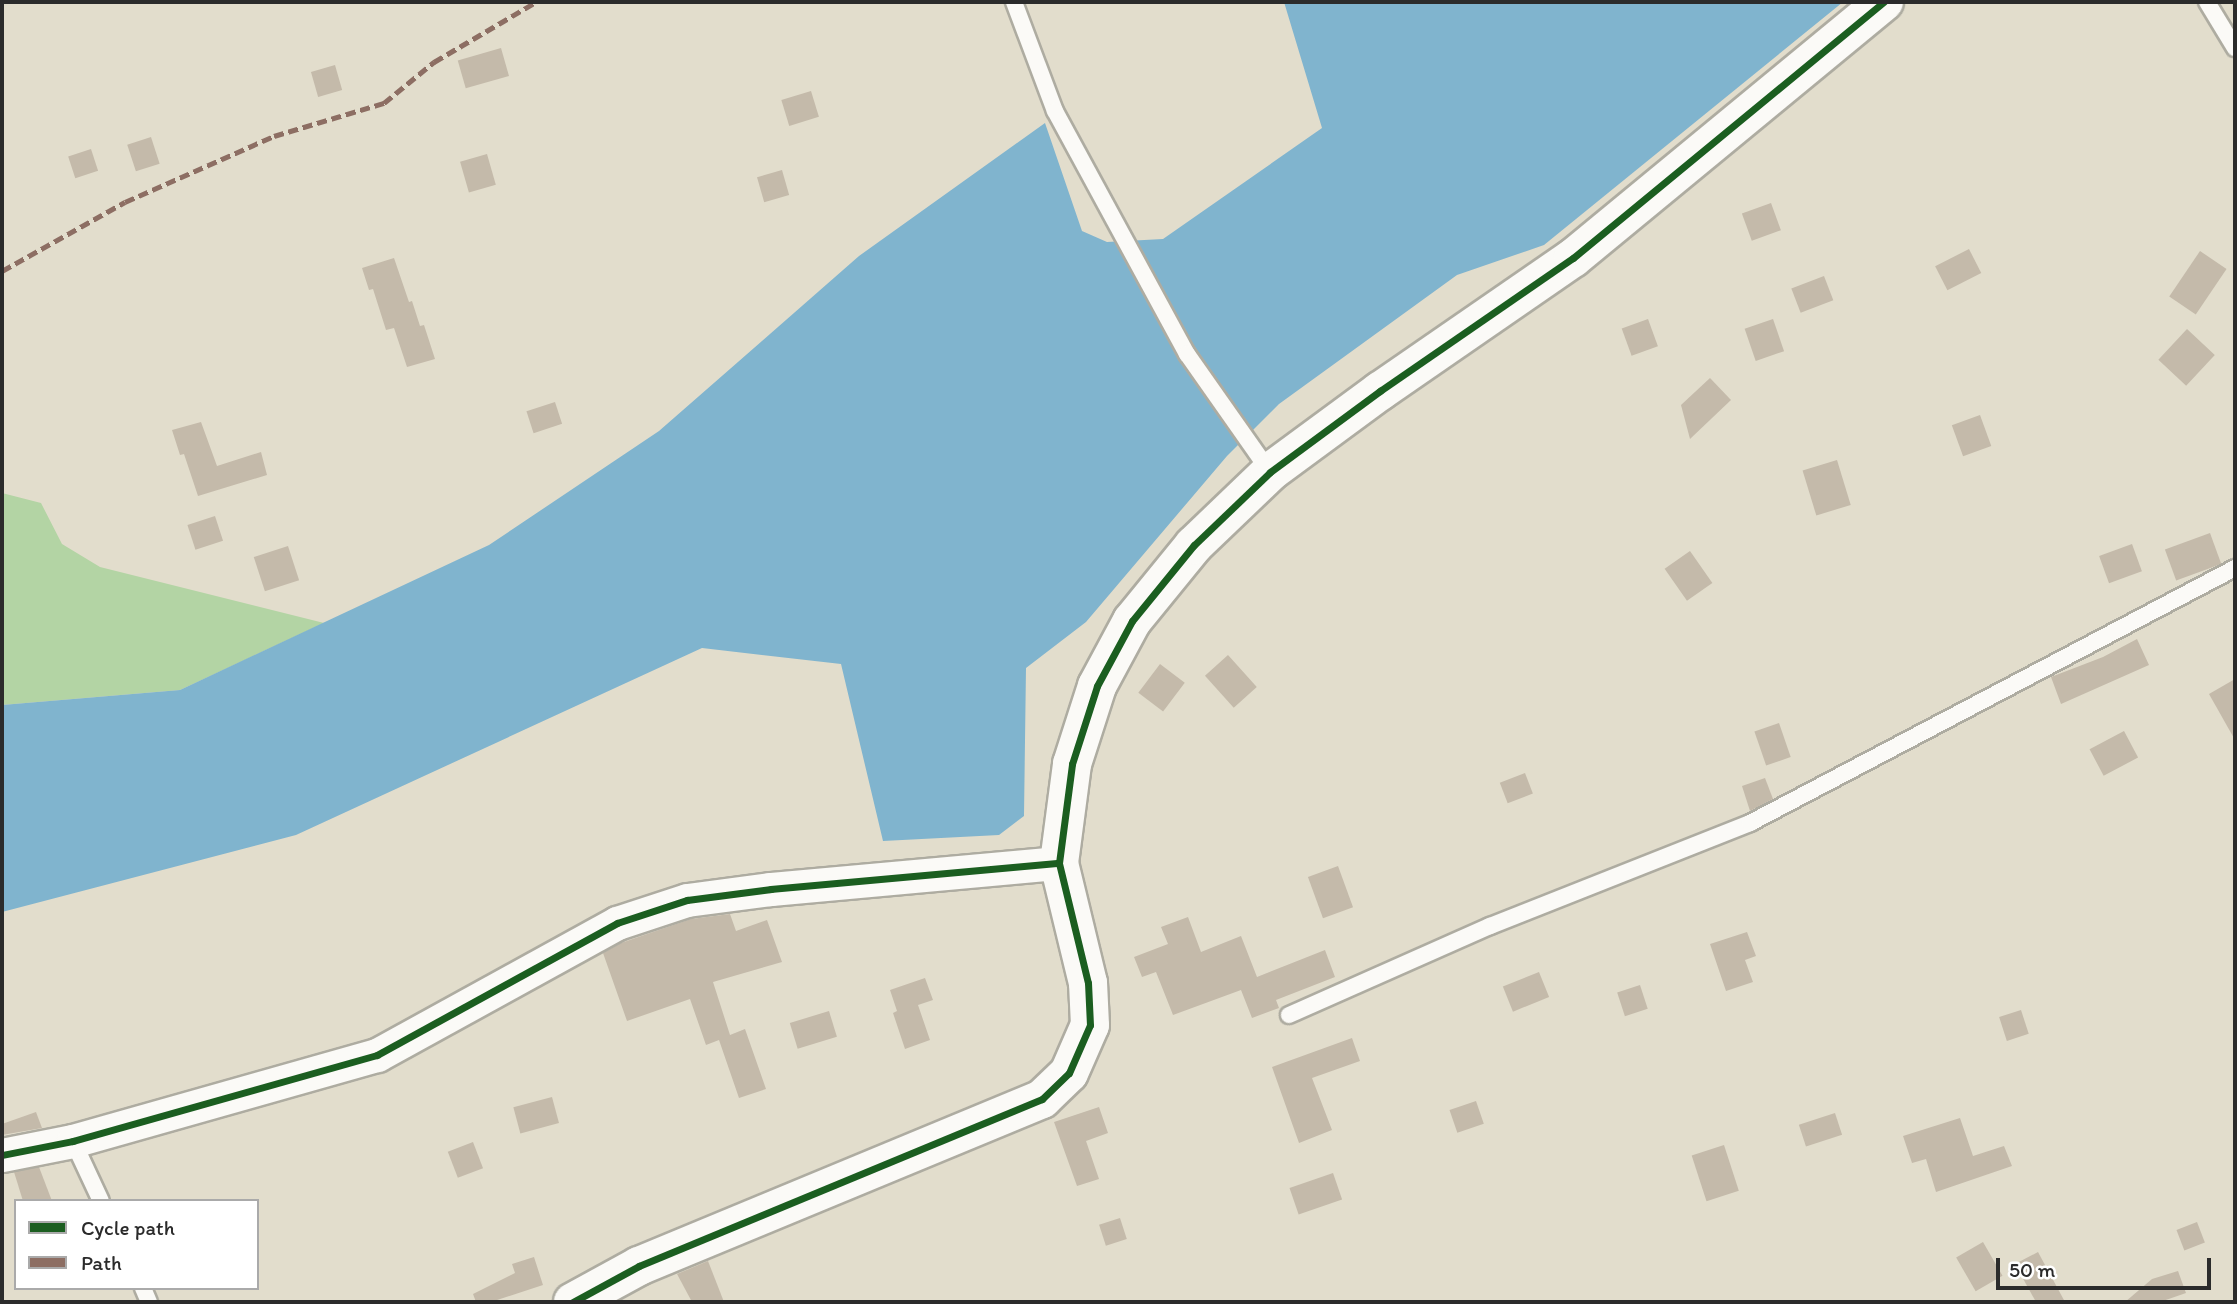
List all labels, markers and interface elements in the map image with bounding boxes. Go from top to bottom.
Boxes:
legend [14,1199,259,1290]
text: Cycle path [81,1215,175,1240]
scale bar [1999,1244,2214,1288]
text: Path [81,1250,122,1275]
text: 50 m [2009,1257,2055,1282]

